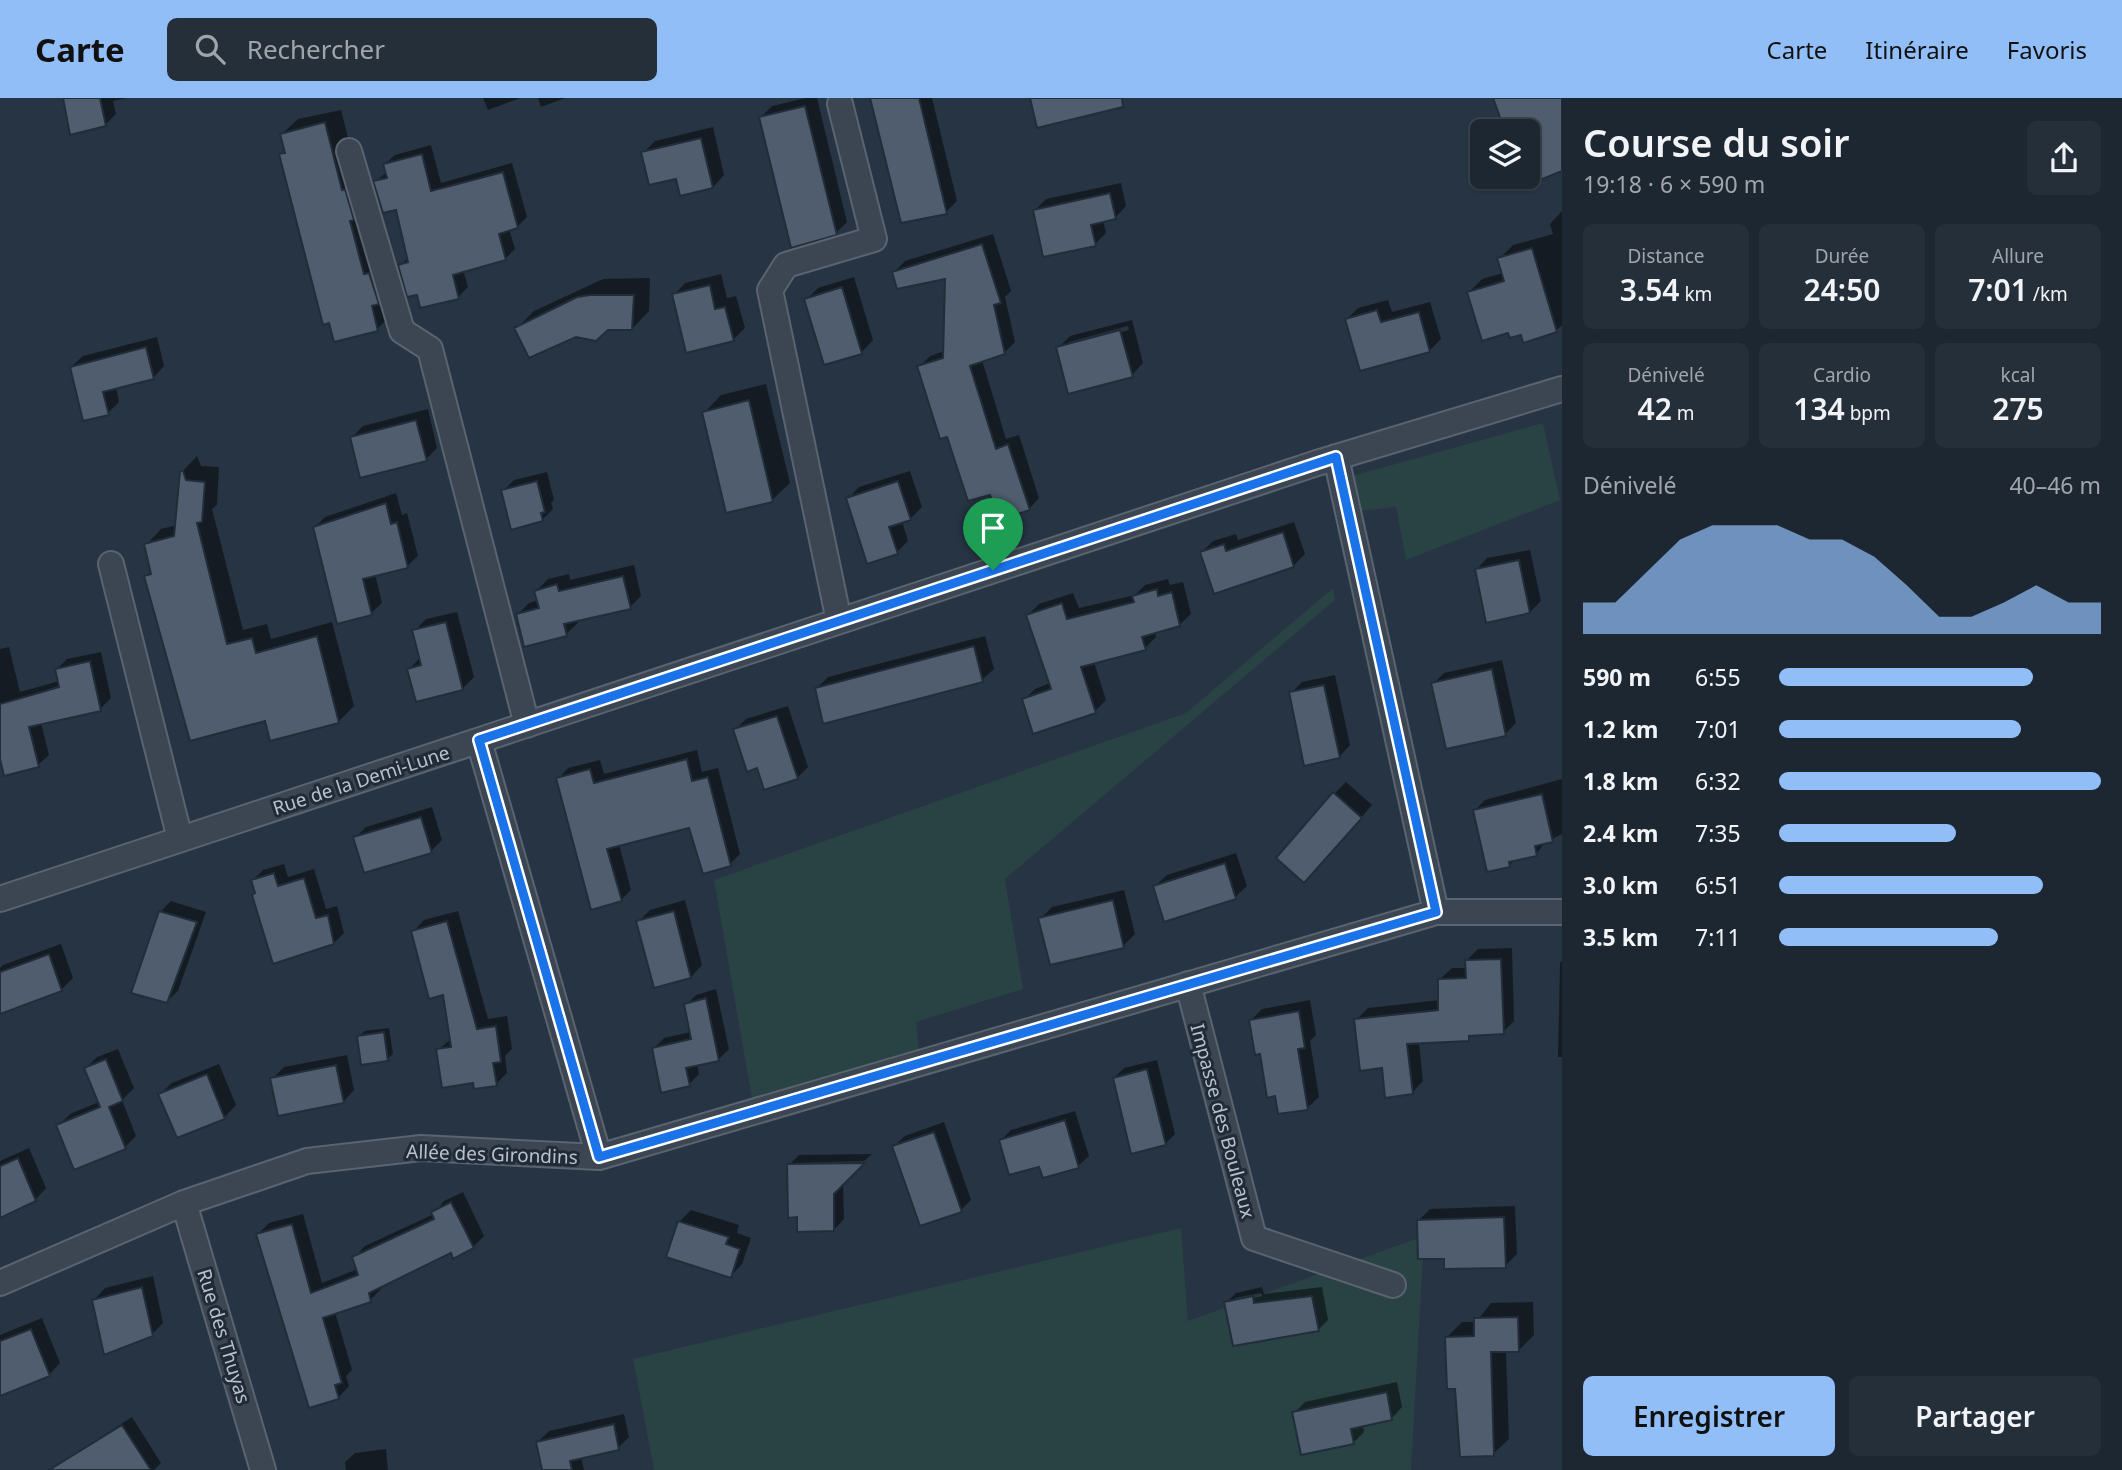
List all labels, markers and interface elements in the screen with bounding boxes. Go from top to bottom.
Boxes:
search box [167,18,657,81]
text: Carte [35,27,125,72]
icon: search [191,30,229,68]
text: Rechercher [247,31,385,67]
text: Carte [1767,33,1827,66]
text: Itinéraire [1865,33,1969,66]
text: Favoris [2007,33,2087,66]
text: Course du soir [1583,116,1850,168]
map controls [1470,119,1540,189]
button: layers [1470,119,1540,189]
button: share [2027,121,2101,195]
text: 19:18 · 6 × 590 m [1583,168,1765,200]
text: Distance [1628,243,1704,269]
text: Durée [1815,243,1869,269]
text: Allure [1992,243,2044,269]
text: 3.54 [1620,269,1679,310]
text: 24:50 [1804,269,1880,310]
text: 7:01 [1968,269,2028,310]
text: km [1679,281,1712,307]
text: /km [2028,281,2068,307]
text: Dénivelé [1627,362,1705,388]
text: Cardio [1813,362,1871,388]
text: kcal [2001,362,2035,388]
text: 42 [1637,388,1672,429]
text: 134 [1793,388,1845,429]
text: 275 [1992,388,2044,429]
text: m [1672,400,1695,426]
text: bpm [1845,400,1891,426]
text: Dénivelé [1583,469,1676,501]
text: 40–46 m [2009,469,2101,501]
pin [963,498,1023,570]
icon: arrive [974,509,1012,547]
text: 590 m [1583,661,1651,693]
text: 6:55 [1695,661,1741,693]
text: 1.2 km [1583,713,1658,745]
text: 7:01 [1695,713,1741,745]
street label: Rue de la Demi-Lune [269,739,453,821]
text: 1.8 km [1583,765,1658,797]
text: 6:32 [1695,765,1741,797]
text: 2.4 km [1583,817,1658,849]
text: 7:35 [1695,817,1741,849]
text: 3.0 km [1583,869,1658,901]
text: 6:51 [1695,869,1741,901]
text: 3.5 km [1583,921,1658,953]
text: 7:11 [1695,921,1741,953]
street label: Impasse des Bouleaux [1184,1021,1262,1221]
street label: Allée des Girondins [406,1138,578,1170]
street label: Rue des Thuyas [191,1266,257,1406]
button: Enregistrer [1583,1376,1835,1456]
button: Partager [1849,1376,2101,1456]

